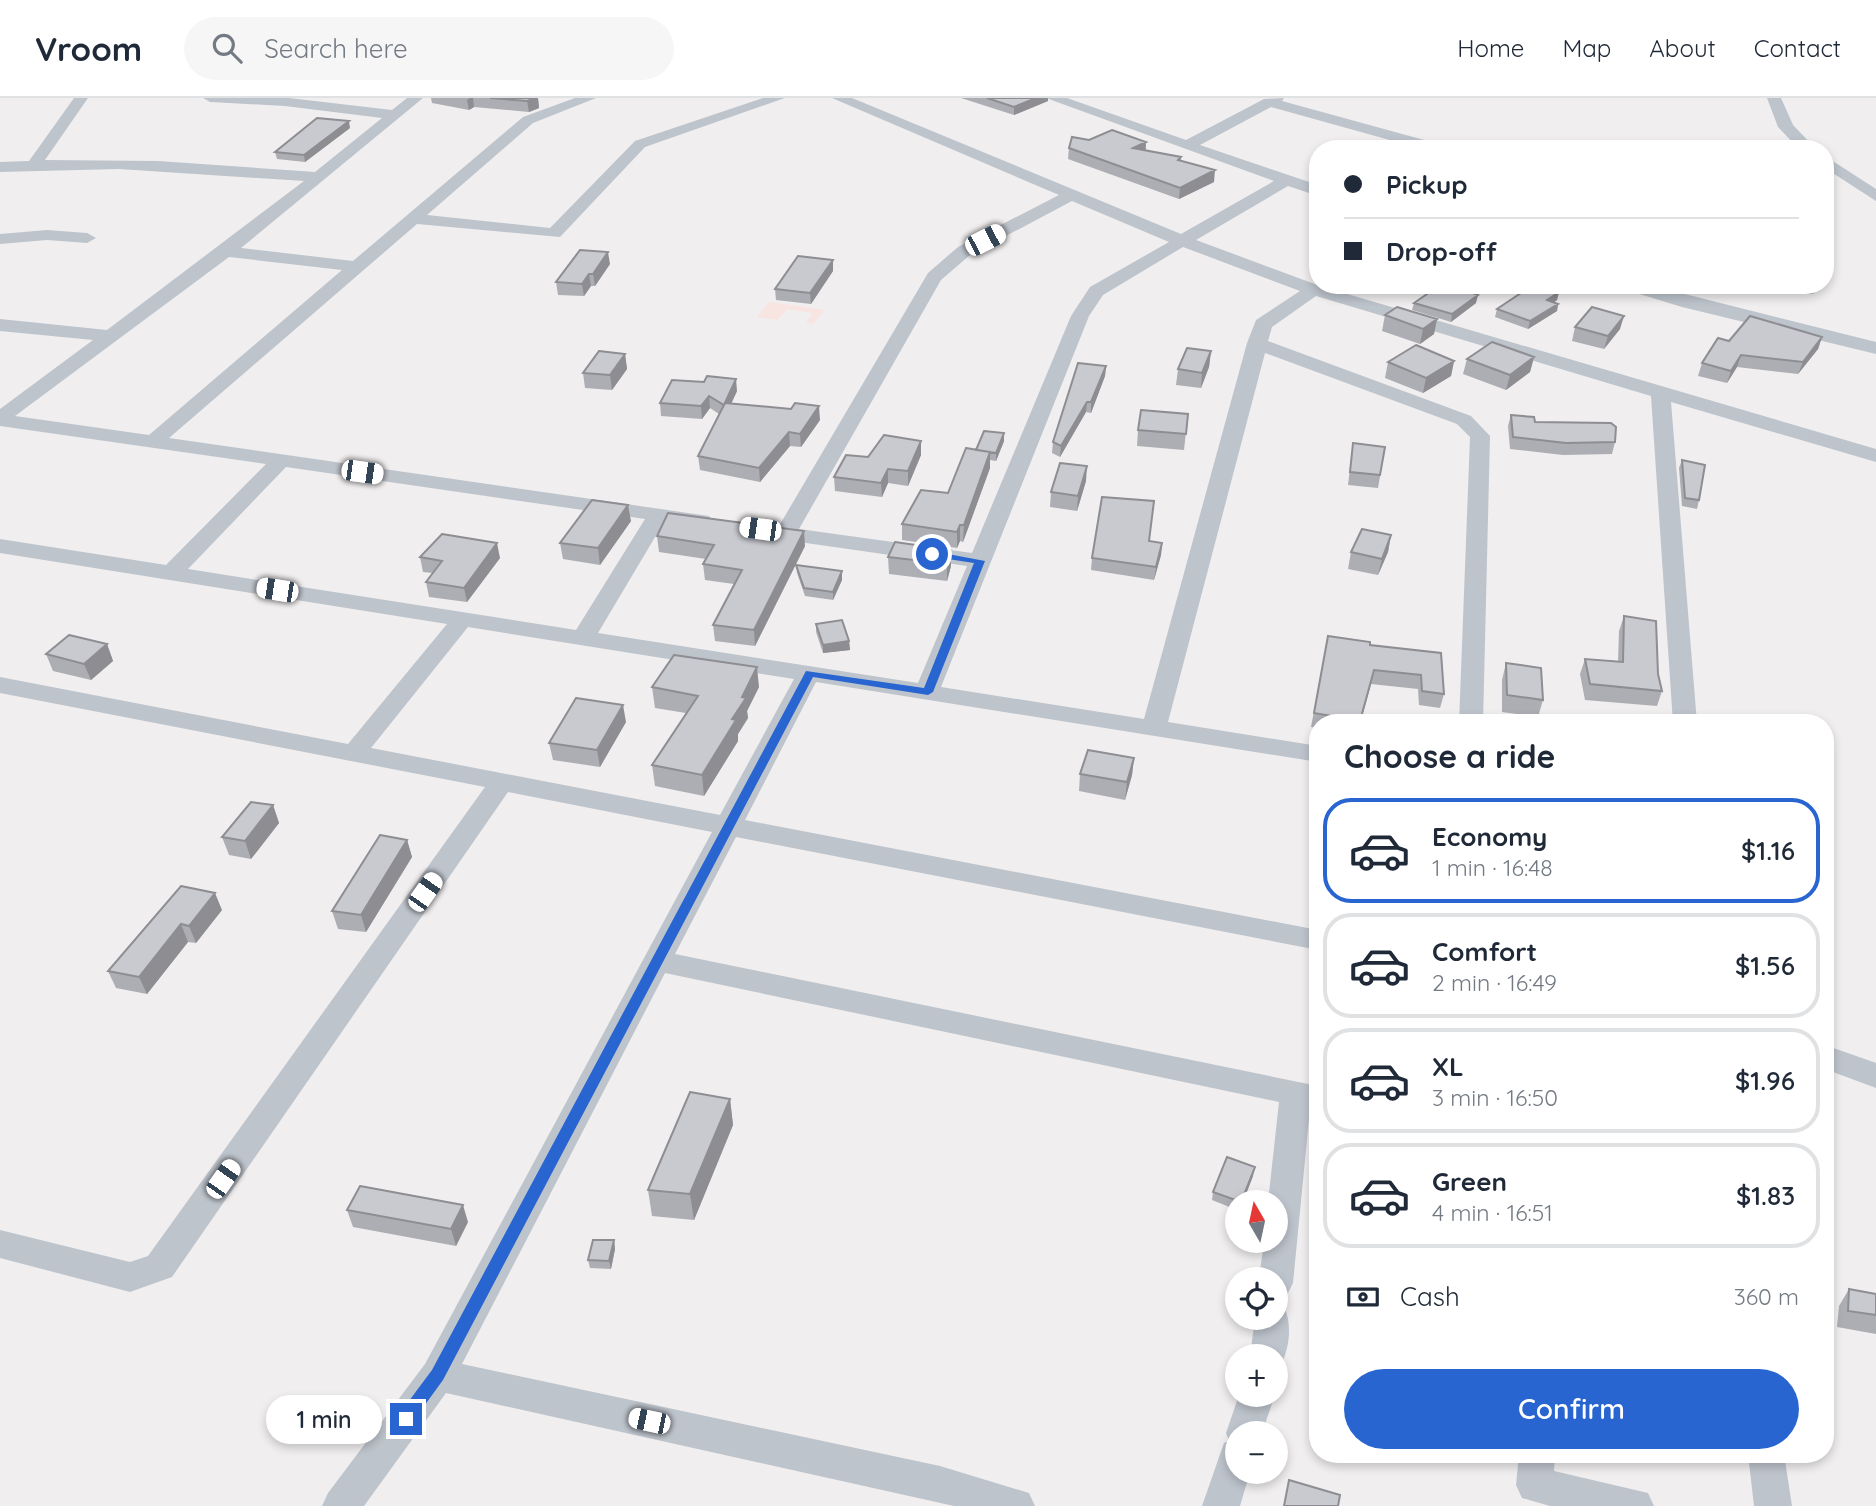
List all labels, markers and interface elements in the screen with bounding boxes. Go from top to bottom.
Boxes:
search box [184,17,674,80]
text: Vroom [35,28,142,69]
icon: search [208,29,246,67]
text: Search here [264,32,408,65]
text: Home [1457,33,1524,63]
text: Map [1562,33,1611,63]
text: About [1649,33,1716,63]
text: Contact [1754,33,1841,63]
text: Pickup [1386,168,1468,201]
car [962,221,1009,259]
text: Drop-off [1386,235,1497,268]
car [340,459,385,485]
car [738,516,783,542]
route start [916,538,948,570]
car [255,576,300,604]
text: Choose a ride [1344,736,1556,776]
icon: car [1348,819,1411,882]
text: Economy [1432,820,1547,853]
text: $1.16 [1741,834,1795,867]
text: 1 min · 16:48 [1432,853,1553,882]
car [405,869,446,915]
icon: car [1348,934,1411,997]
text: Comfort [1432,935,1537,968]
text: $1.56 [1735,949,1795,982]
text: 2 min · 16:49 [1432,968,1557,997]
icon: car [1348,1049,1411,1112]
text: XL [1432,1050,1464,1083]
text: $1.96 [1735,1064,1795,1097]
text: 3 min · 16:50 [1432,1083,1558,1112]
car [203,1156,244,1202]
icon: car [1348,1164,1411,1227]
text: Green [1432,1165,1507,1198]
text: $1.83 [1736,1179,1795,1212]
north arrow [1225,1190,1288,1253]
map controls [1225,1190,1288,1484]
text: 4 min · 16:51 [1432,1198,1553,1227]
button: locate [1225,1267,1288,1330]
icon: cash [1344,1278,1382,1316]
text: Cash [1400,1280,1460,1313]
text: 360 m [1734,1282,1799,1311]
button: + [1225,1344,1288,1407]
button: Confirm [1344,1369,1799,1449]
callout: 1 min [266,1394,382,1444]
route end [390,1403,422,1435]
text: 1 min [296,1405,352,1434]
car [627,1406,672,1436]
button: − [1225,1421,1288,1484]

